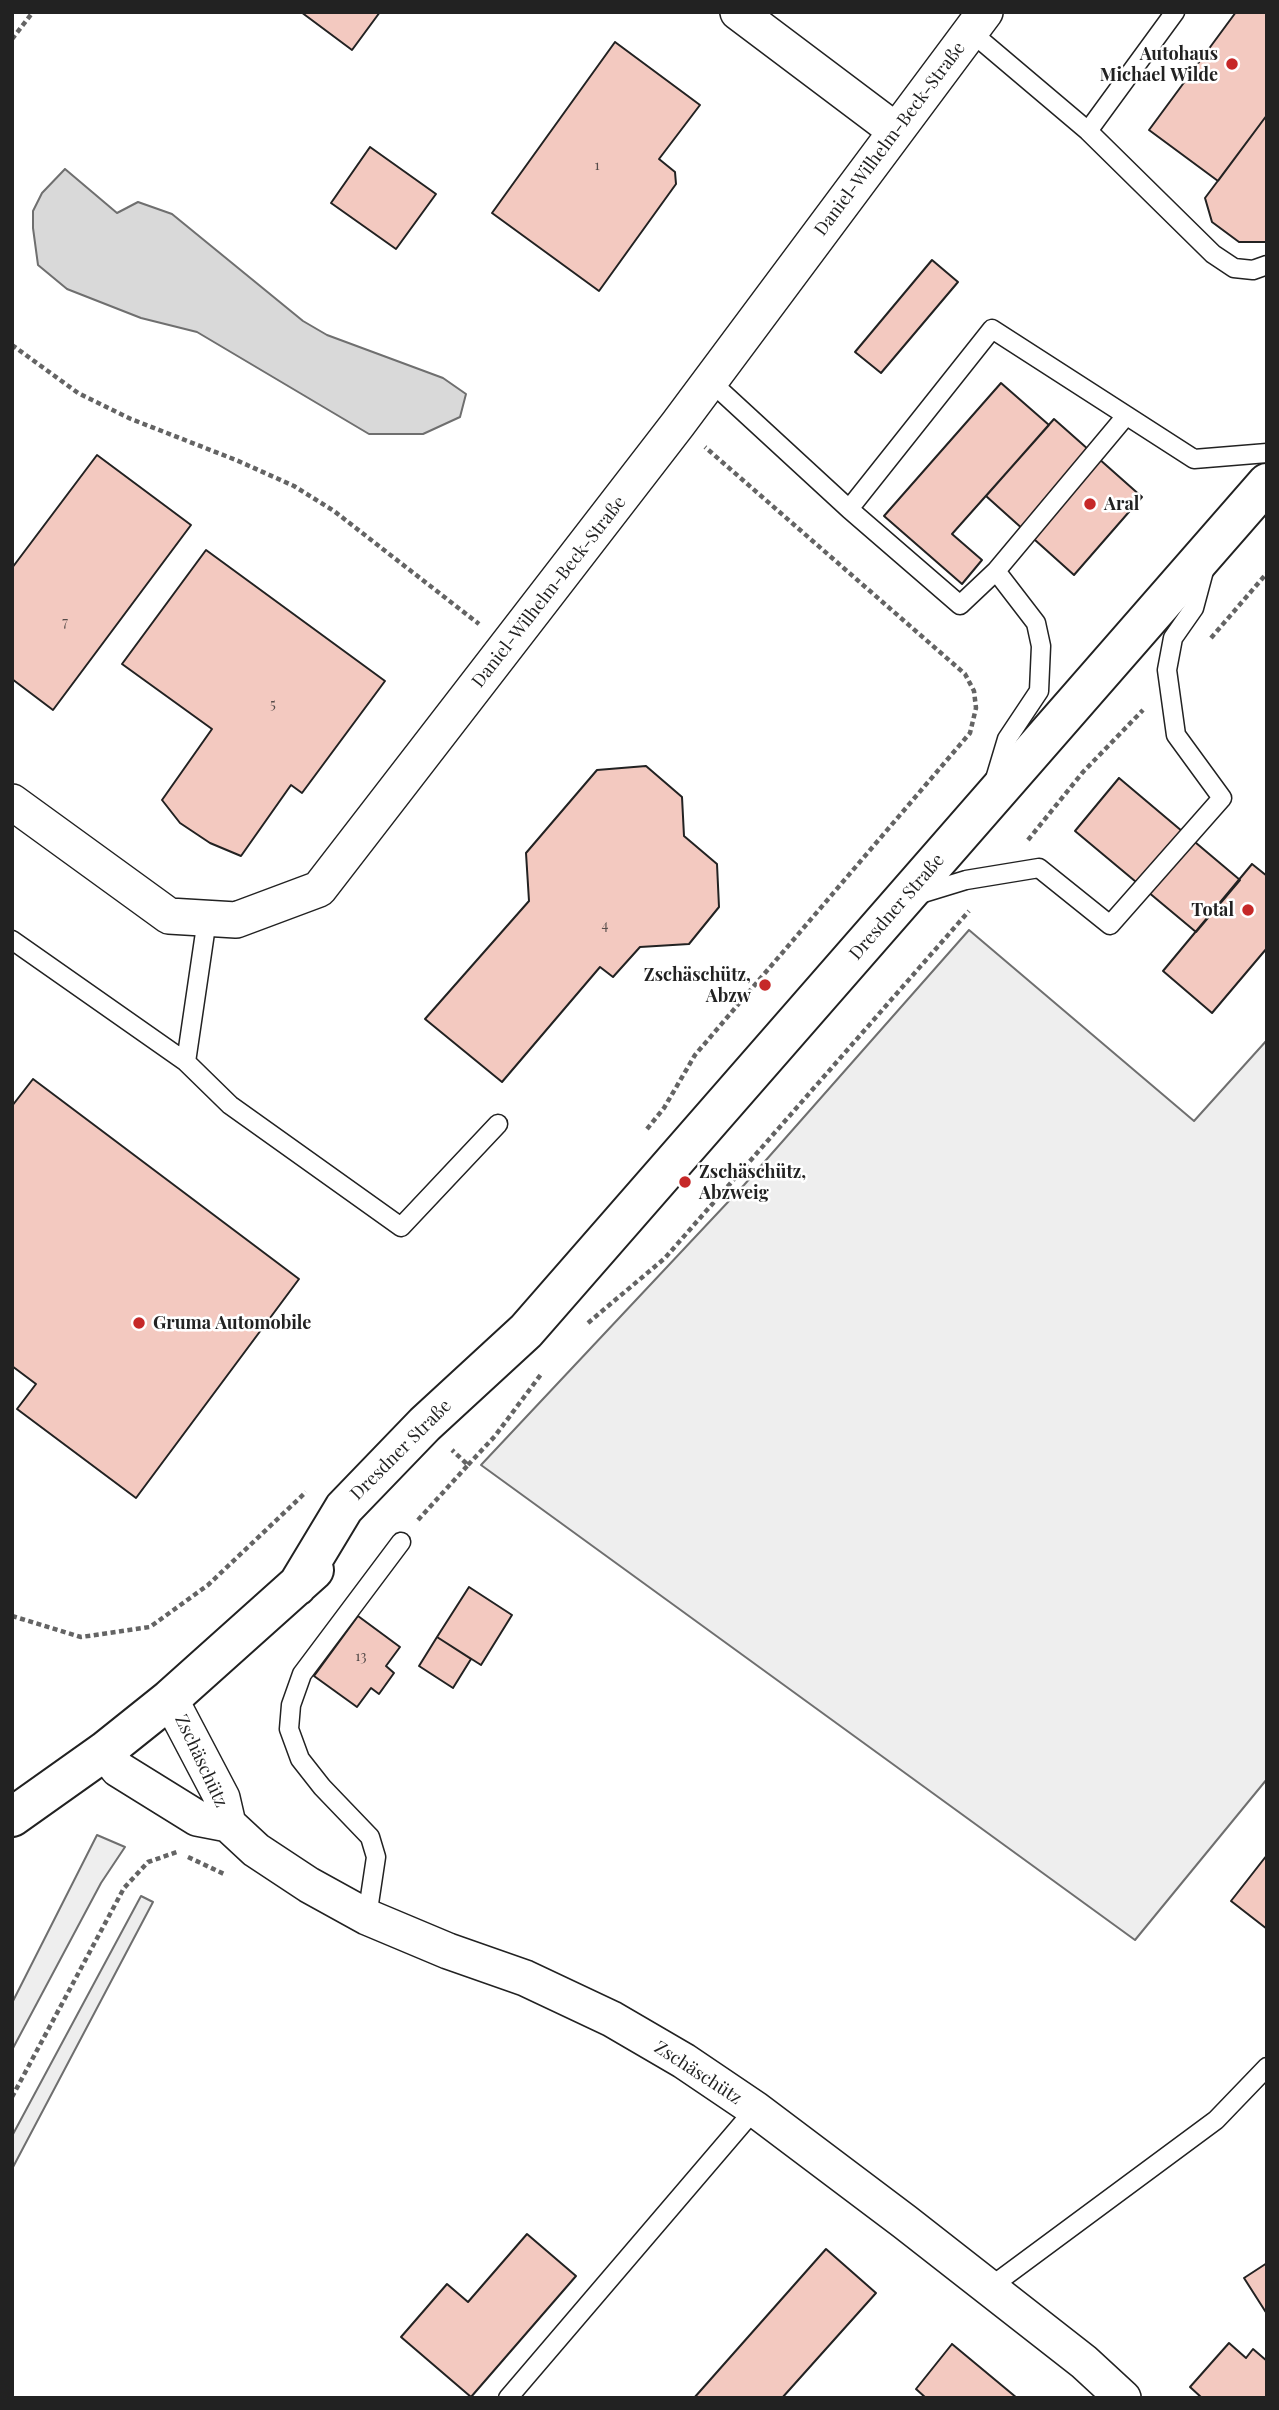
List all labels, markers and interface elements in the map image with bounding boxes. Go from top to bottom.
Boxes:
street label: Daniel-Wilhelm-Beck-Straße [810,38,970,240]
place label: Autohaus Michael Wilde [1100,43,1218,86]
marker: Autohaus Michael Wilde [1224,56,1240,72]
house number: 1 [594,158,600,174]
street label: Daniel-Wilhelm-Beck-Straße [468,492,630,692]
place label: Aral [1104,493,1139,515]
marker: Aral [1082,496,1098,512]
house number: 7 [62,615,68,631]
house number: 5 [270,697,276,713]
street label: Dresdner Straße [845,850,949,964]
place label: Total [1191,899,1234,921]
marker: Total [1240,902,1256,918]
house number: 4 [602,918,608,934]
place label: Zschäschütz, Abzw [644,964,751,1006]
marker: Zschäschütz, Abzw [757,977,773,993]
place label: Zschäschütz, Abzweig [699,1161,806,1204]
marker: Zschäschütz, Abzweig [677,1174,693,1190]
place label: Gruma Automobile [153,1312,311,1334]
marker: Gruma Automobile [131,1315,147,1331]
street label: Dresdner Straße [346,1395,456,1505]
house number: 13 [355,1649,367,1665]
street label: Zschäschütz [170,1711,232,1811]
street label: Zschäschütz [650,2037,746,2109]

